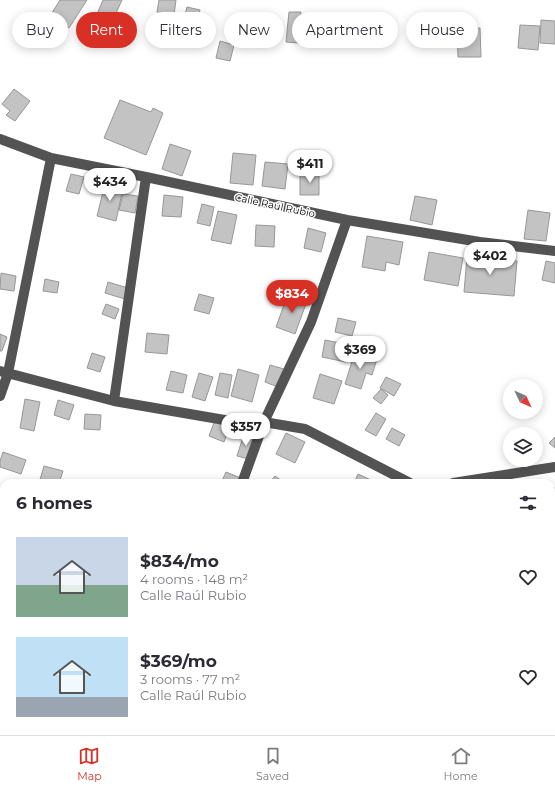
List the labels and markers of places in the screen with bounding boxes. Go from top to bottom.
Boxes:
pin: $411 [286,150,334,184]
pin: $434 [86,168,134,202]
pin: $402 [466,242,514,276]
pin: $834 [268,280,316,314]
pin: $369 [336,336,384,370]
pin: $357 [222,413,270,447]

